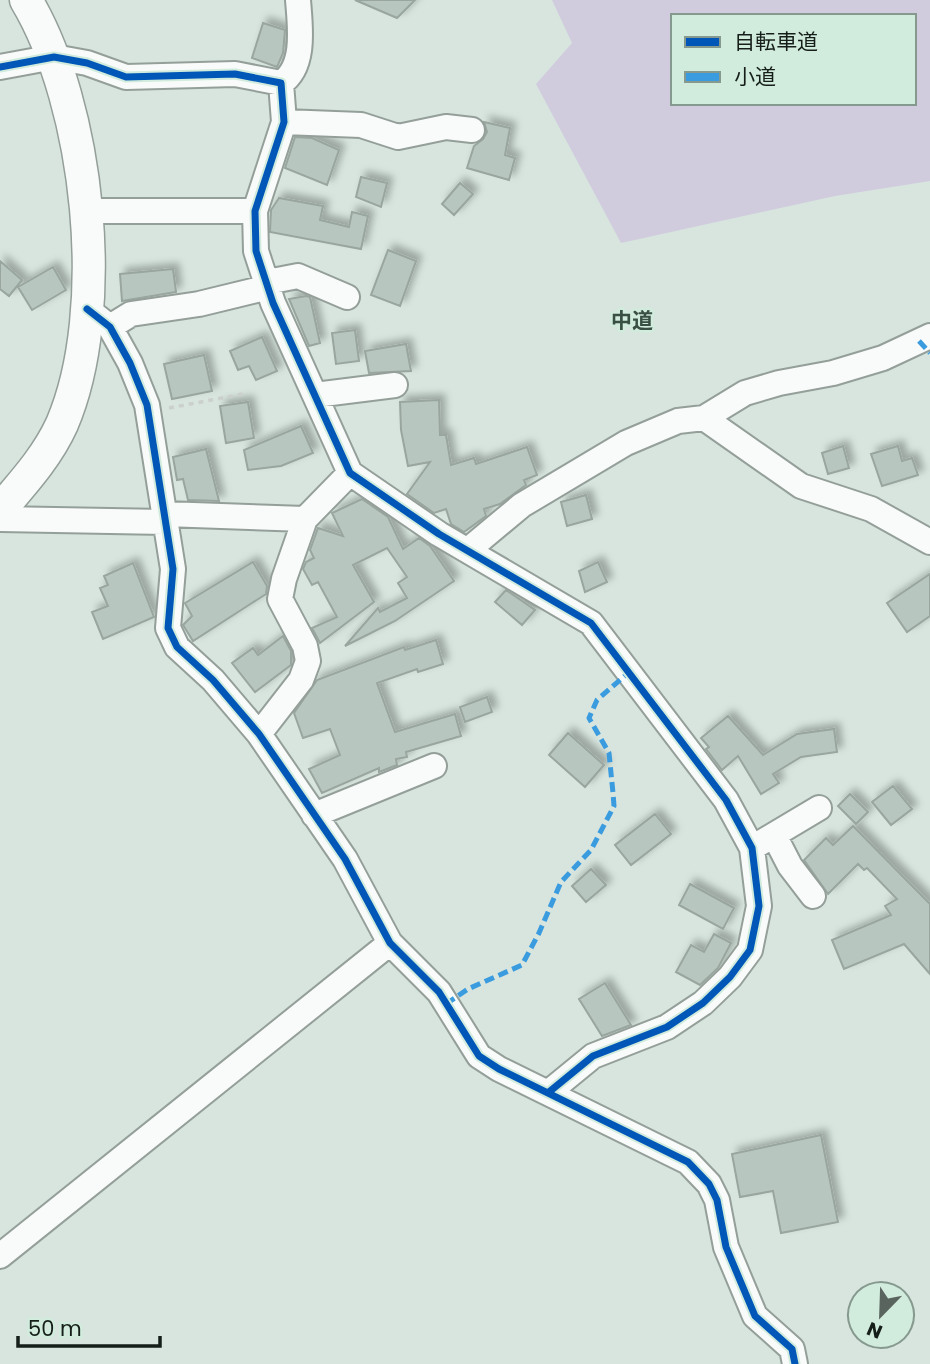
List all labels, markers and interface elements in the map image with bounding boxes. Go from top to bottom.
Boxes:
legend [671,14,916,105]
text: 自転車道 [734,27,818,56]
text: 小道 [734,62,776,91]
district label: 中道 [611,306,653,335]
north arrow [846,1280,916,1350]
scale bar [18,1304,159,1348]
text: 50 m [28,1314,82,1343]
text: N [863,1315,886,1345]

